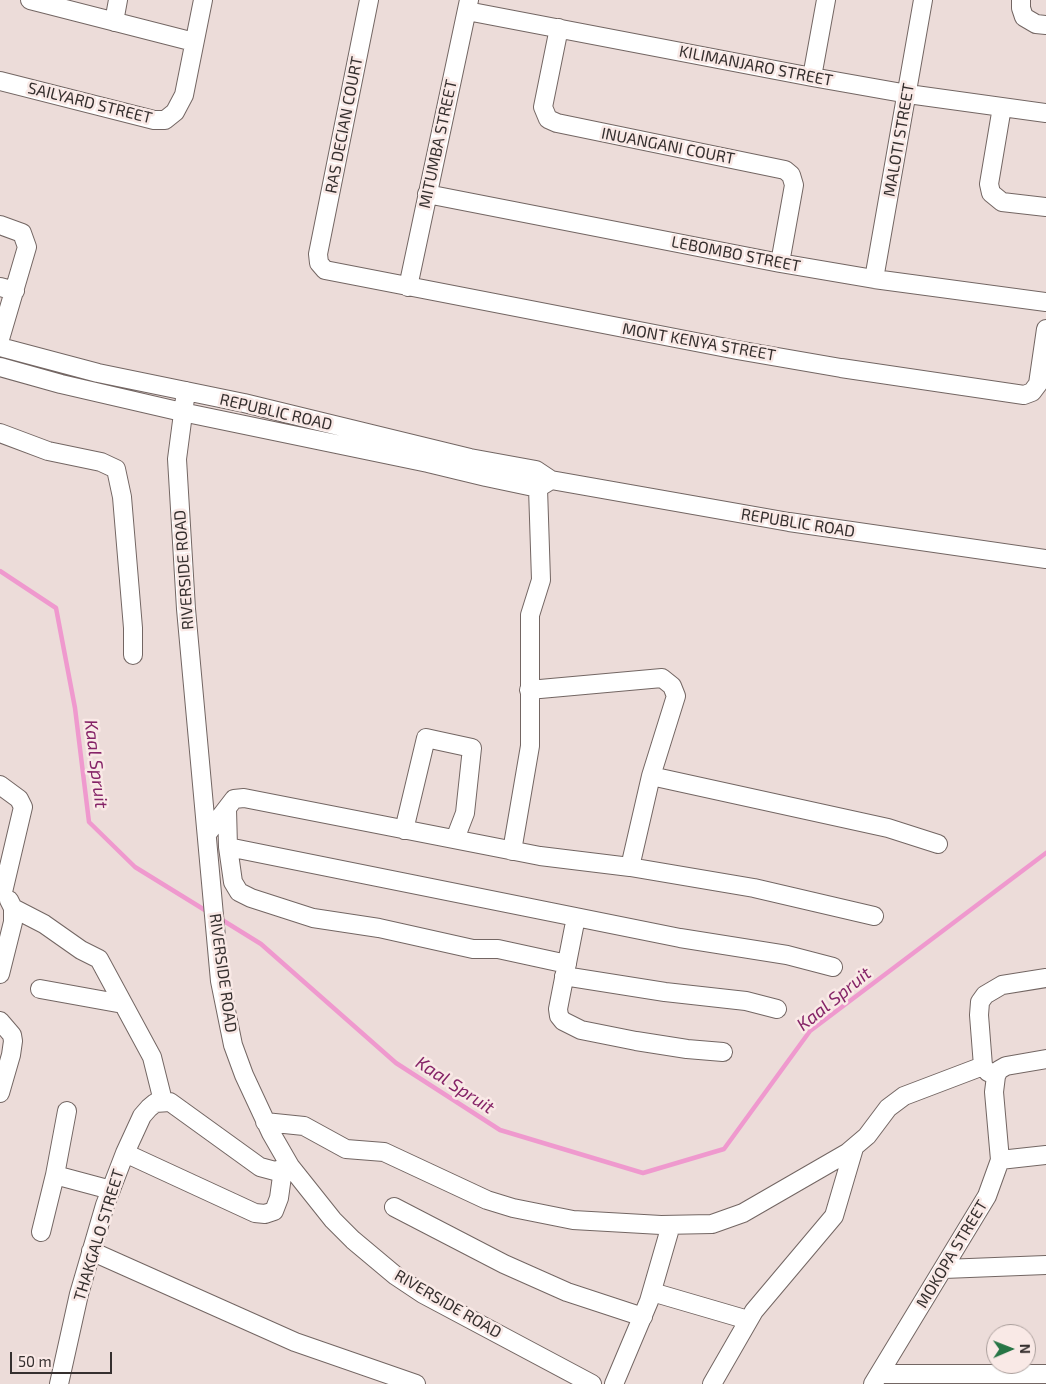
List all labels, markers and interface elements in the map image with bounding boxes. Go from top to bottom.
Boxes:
street label: KILIMANJARO STREET [677,42,835,90]
street label: RAS DECIAN COURT [321,55,367,195]
street label: SAILYARD STREET [26,78,154,128]
street label: MITUMBA STREET [415,78,461,210]
street label: MALOTI STREET [880,82,918,198]
street label: INUANGANI COURT [600,124,736,168]
street label: LEBOMBO STREET [670,232,802,276]
street label: MONT KENYA STREET [621,319,777,365]
street label: REPUBLIC ROAD [218,390,334,434]
street label: REPUBLIC ROAD [740,505,856,541]
street label: RIVERSIDE ROAD [170,509,198,631]
water label: Kaal Spruit [80,718,112,810]
street label: RIVERSIDE ROAD [205,912,241,1034]
water label: Kaal Spruit [792,962,876,1036]
water label: Kaal Spruit [412,1052,498,1118]
street label: THAKGALO STREET [70,1167,128,1303]
street label: MOKOPA STREET [912,1197,992,1311]
street label: RIVERSIDE ROAD [391,1266,505,1342]
north arrow [986,1324,1036,1374]
scale bar [12,1342,115,1374]
text: N [1017,1344,1034,1354]
text: 50 m [18,1352,52,1370]

